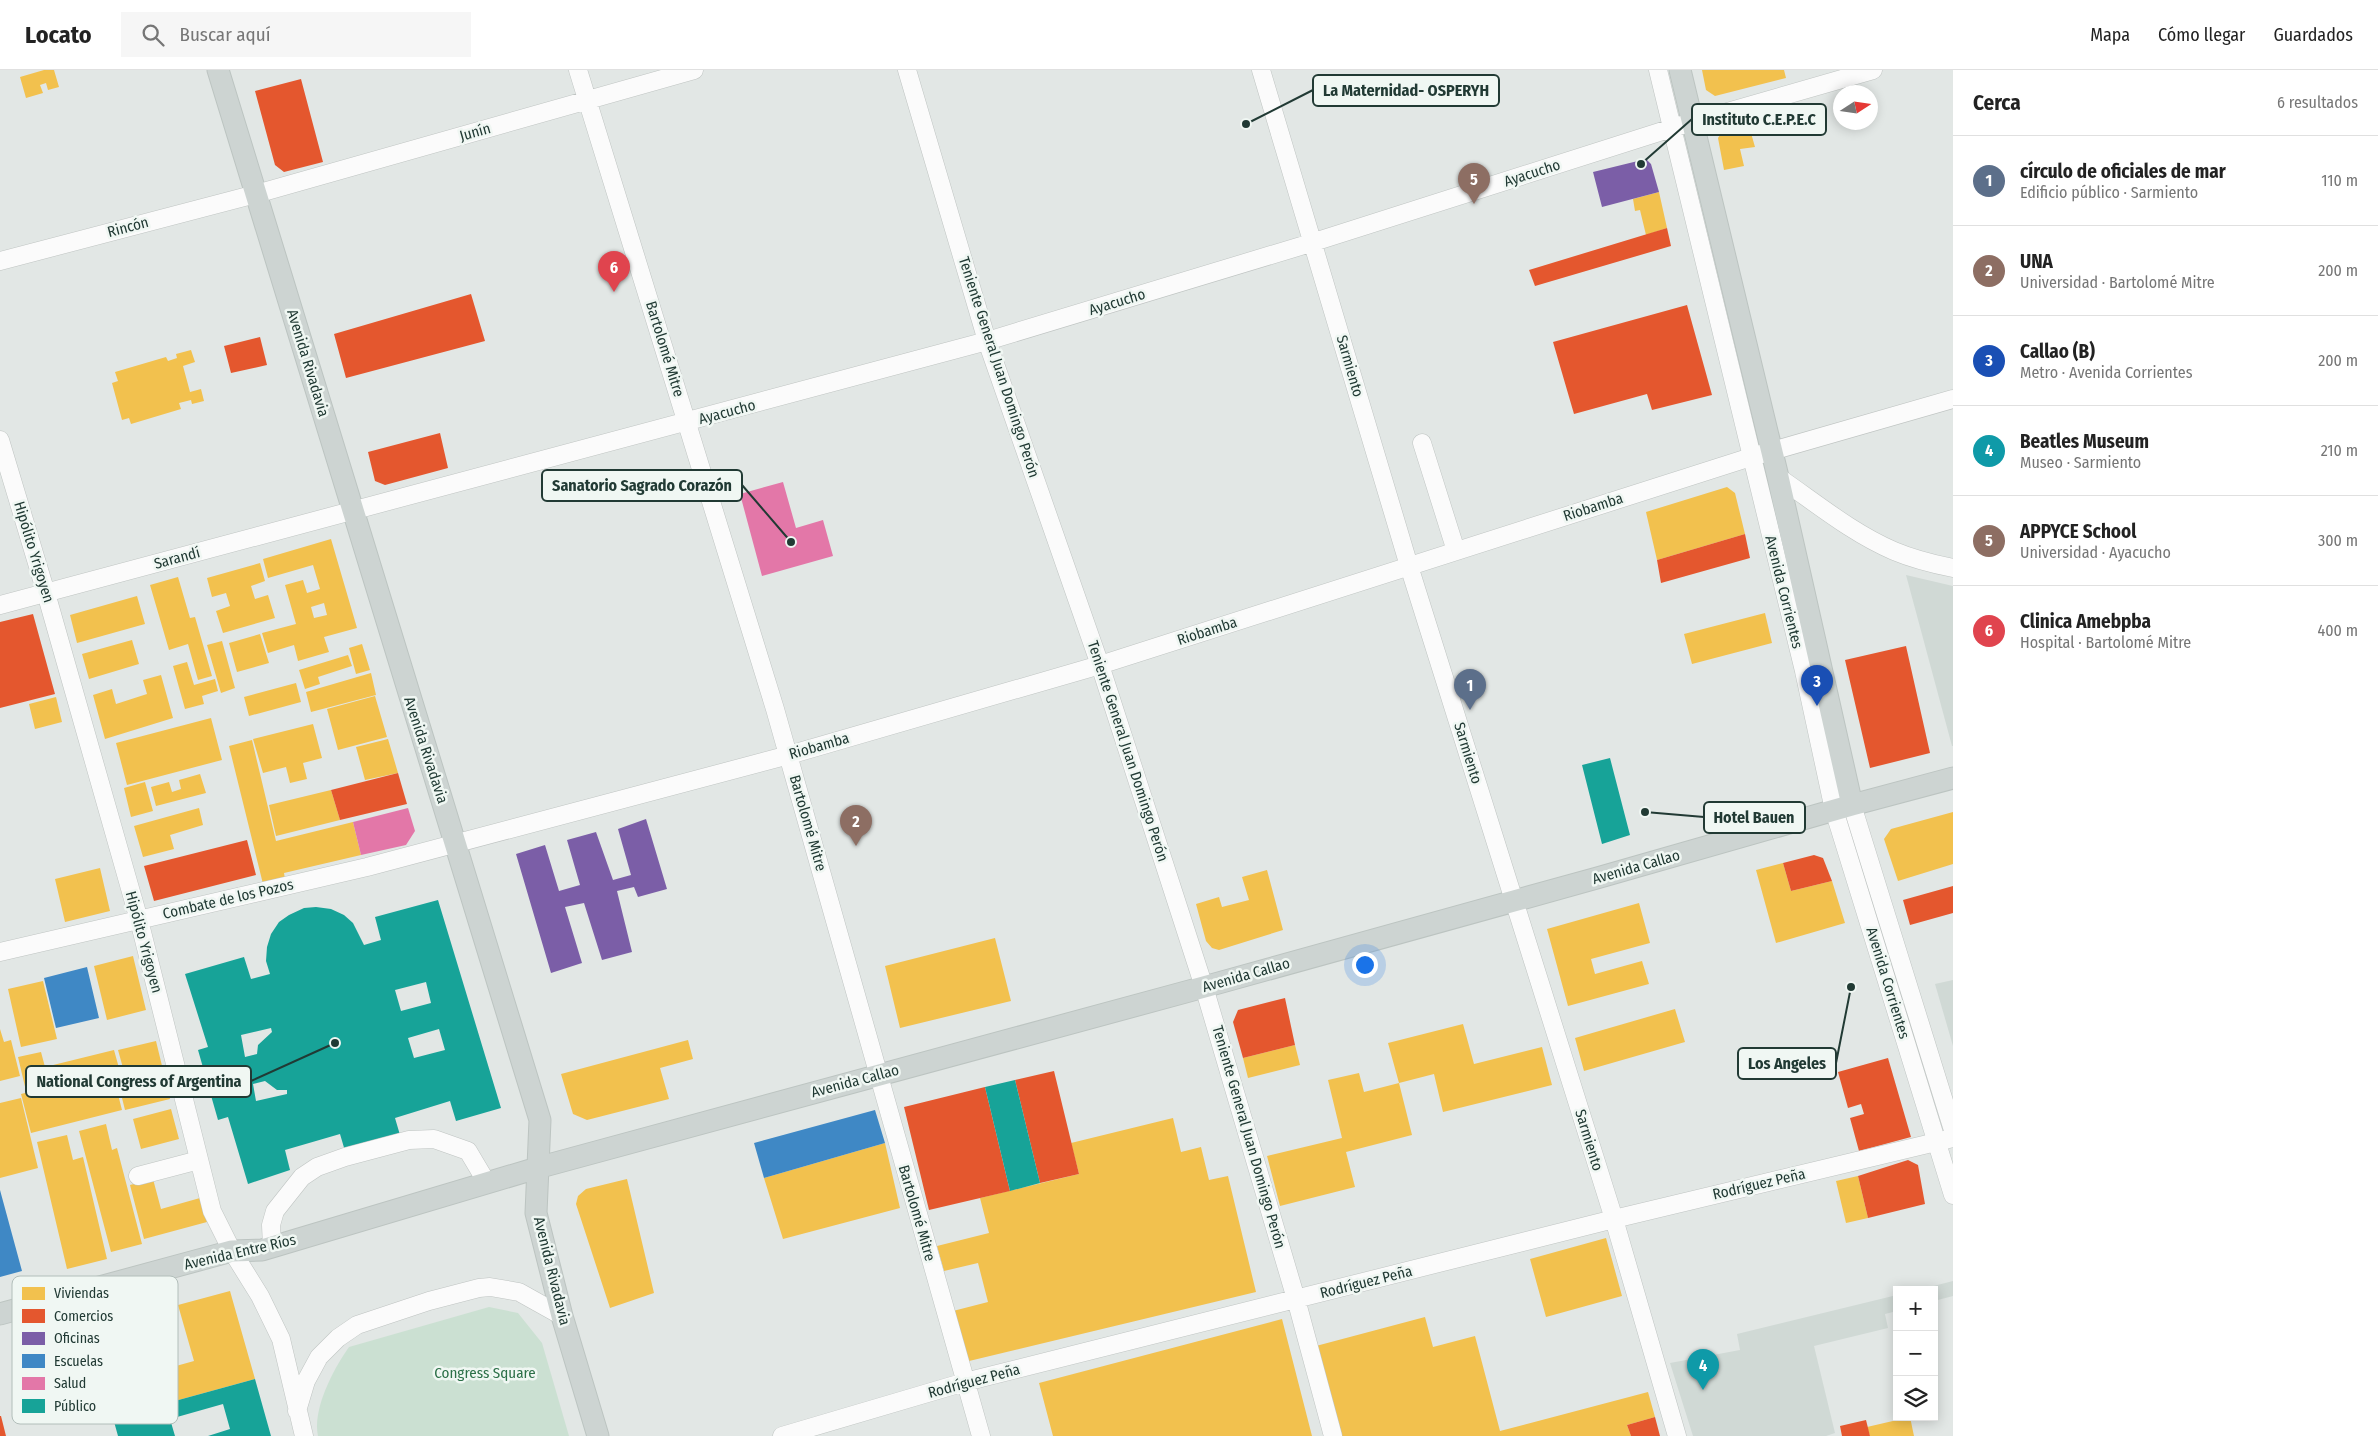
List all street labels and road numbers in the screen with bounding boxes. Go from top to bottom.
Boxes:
street label: Junín [457,119,493,145]
street label: Ayacucho [1502,155,1562,191]
street label: Rincón [105,213,151,241]
street label: Teniente General Juan Domingo Perón [955,254,1043,480]
street label: Ayacucho [1087,285,1148,319]
street label: Bartolomé Mitre [642,299,688,399]
street label: Avenida Rivadavia [283,307,333,419]
street label: Sarmiento [1333,333,1367,399]
street label: Ayacucho [697,396,757,428]
street label: Riobamba [1561,489,1625,525]
street label: Hipólito Yrigoyen [10,499,58,605]
street label: Avenida Corrientes [1761,534,1807,650]
street label: Sarandí [152,543,202,573]
street label: Riobamba [1175,613,1239,649]
street label: Teniente General Juan Domingo Perón [1084,638,1172,864]
street label: Avenida Rivadavia [400,694,452,806]
street label: Sarmiento [1450,720,1486,786]
street label: Riobamba [787,729,851,763]
street label: Bartolomé Mitre [786,773,830,873]
street label: Avenida Callao [1590,846,1682,888]
street label: Combate de los Pozos [161,875,295,923]
street label: Hipólito Yrigoyen [122,889,166,995]
street label: Avenida Corrientes [1862,925,1914,1041]
street label: Avenida Callao [1200,954,1292,996]
street label: Teniente General Juan Domingo Perón [1208,1023,1290,1251]
street label: Avenida Callao [809,1061,901,1101]
street label: Sarmiento [1571,1107,1607,1173]
street label: Bartolomé Mitre [895,1163,939,1263]
street label: Rodríguez Peña [1711,1165,1807,1203]
street label: Avenida Rivadavia [530,1215,574,1327]
street label: Avenida Entre Ríos [182,1230,298,1274]
street label: Rodríguez Peña [1318,1262,1414,1302]
street label: Rodríguez Peña [926,1360,1022,1402]

